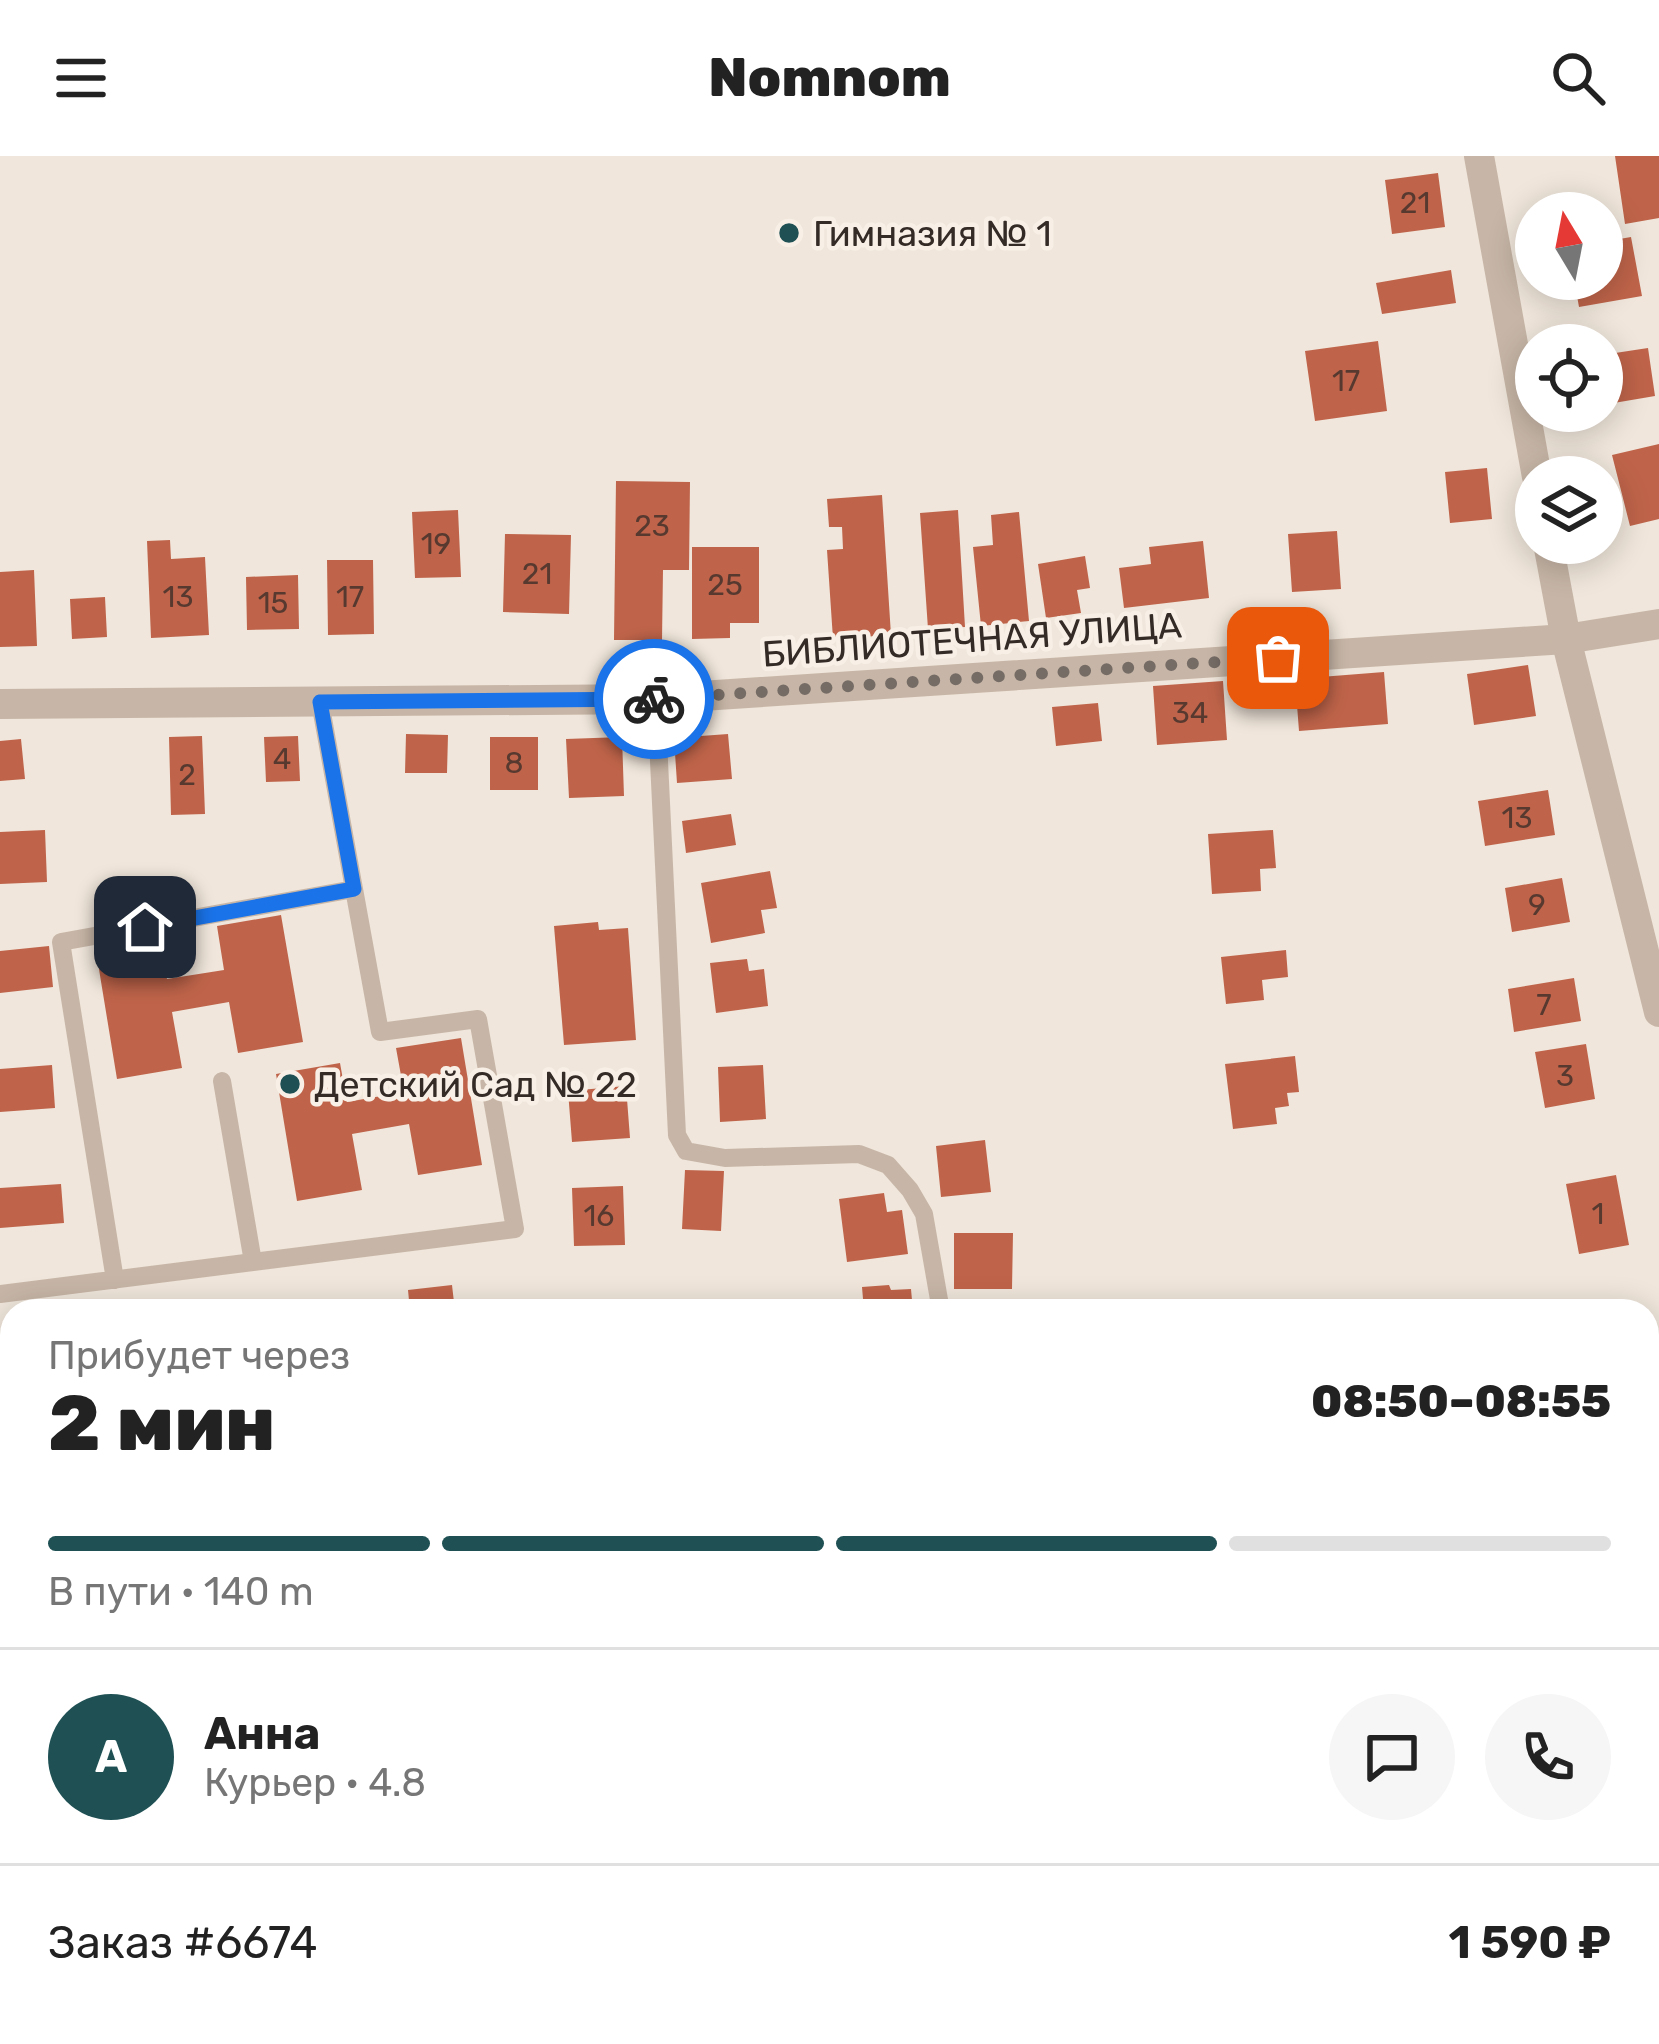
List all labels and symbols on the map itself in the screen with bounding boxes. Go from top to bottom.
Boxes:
house number: 21 [1400,185,1430,221]
north arrow [1515,192,1623,300]
place label: Гимназия № 1 [813,212,1052,255]
marker: Гимназия № 1 [776,220,802,246]
house number: 17 [1332,363,1360,399]
house number: 23 [634,508,670,544]
house number: 19 [421,526,451,562]
house number: 21 [522,556,552,592]
house number: 25 [707,567,743,603]
house number: 13 [163,579,193,615]
house number: 17 [336,579,364,615]
house number: 15 [258,585,288,621]
street label: БИБЛИОТЕЧНАЯ УЛИЦА [761,603,1183,676]
pin [1227,607,1329,709]
courier [594,639,714,759]
house number: 34 [1172,695,1208,731]
house number: 4 [273,741,291,777]
house number: 8 [504,745,524,781]
house number: 2 [178,757,196,793]
house number: 13 [1502,800,1532,836]
pin [94,876,196,978]
house number: 9 [1528,887,1546,923]
house number: 7 [1536,987,1552,1023]
house number: 3 [1556,1058,1574,1094]
place label: Детский Сад № 22 [314,1063,637,1106]
marker: Детский Сад № 22 [277,1071,303,1097]
house number: 1 [1592,1196,1604,1232]
house number: 16 [584,1198,614,1234]

